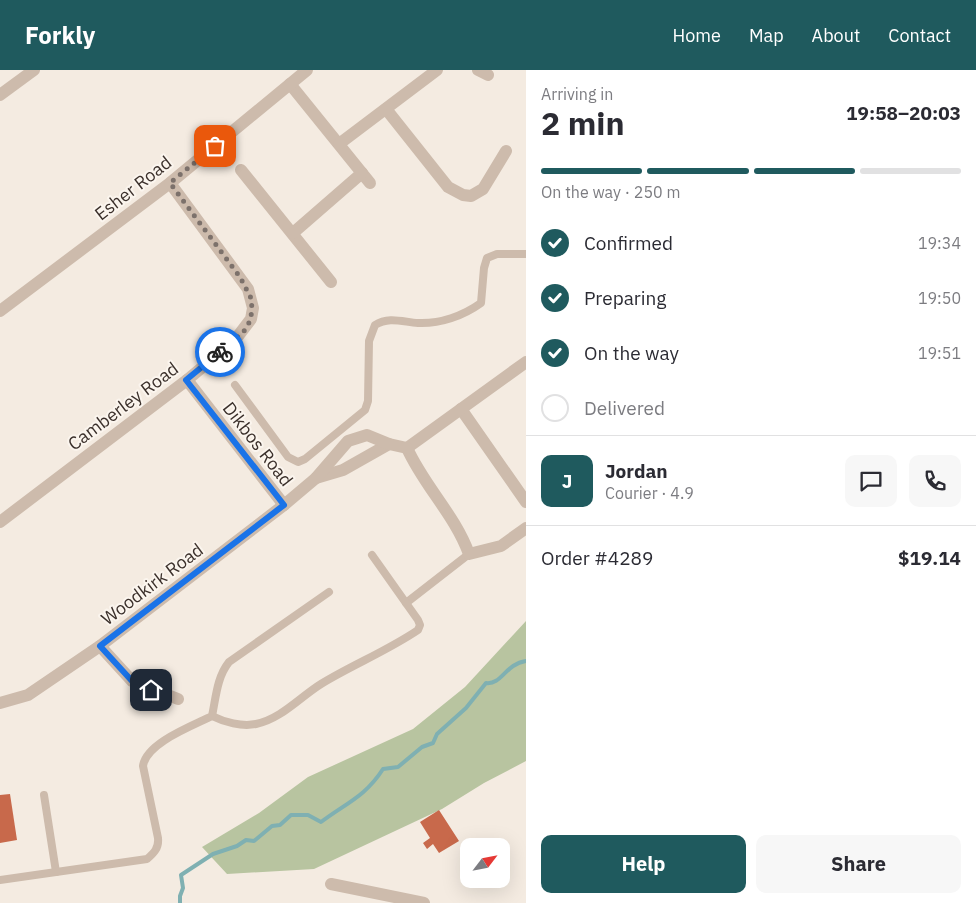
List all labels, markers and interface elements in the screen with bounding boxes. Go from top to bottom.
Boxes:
text: Forkly [25,19,95,51]
text: Home [673,24,721,47]
text: Map [749,24,784,47]
text: About [812,24,860,47]
text: Contact [888,24,951,47]
text: Arriving in [541,84,613,104]
text: 19:58–20:03 [846,101,961,125]
text: 2 min [541,102,625,144]
pin [194,125,236,167]
icon: bag [201,132,229,160]
street label: Esher Road [90,151,176,225]
text: On the way · 250 m [541,182,680,202]
icon: check [541,229,569,257]
text: Confirmed [584,231,673,255]
text: 19:34 [918,233,961,253]
icon: check [541,284,569,312]
text: Preparing [584,286,666,310]
text: 19:50 [918,288,961,308]
courier [195,327,245,377]
icon: bike [206,338,234,366]
icon: check [541,339,569,367]
text: On the way [584,341,679,365]
text: 19:51 [918,343,961,363]
street label: Camberley Road [63,357,183,455]
text: Delivered [584,396,665,420]
street label: Dikbos Road [218,397,298,491]
button: chat [845,455,897,507]
button: phone [909,455,961,507]
text: Jordan [605,459,668,483]
text: J [562,469,572,493]
text: Courier · 4.9 [605,483,694,503]
street label: Woodkirk Road [96,538,208,630]
text: Order #4289 [541,546,653,570]
text: $19.14 [898,546,961,570]
pin [130,669,172,711]
icon: home [137,676,165,704]
button: Help [541,835,746,893]
button: Share [756,835,961,893]
north arrow [460,838,510,888]
map controls [460,838,510,888]

